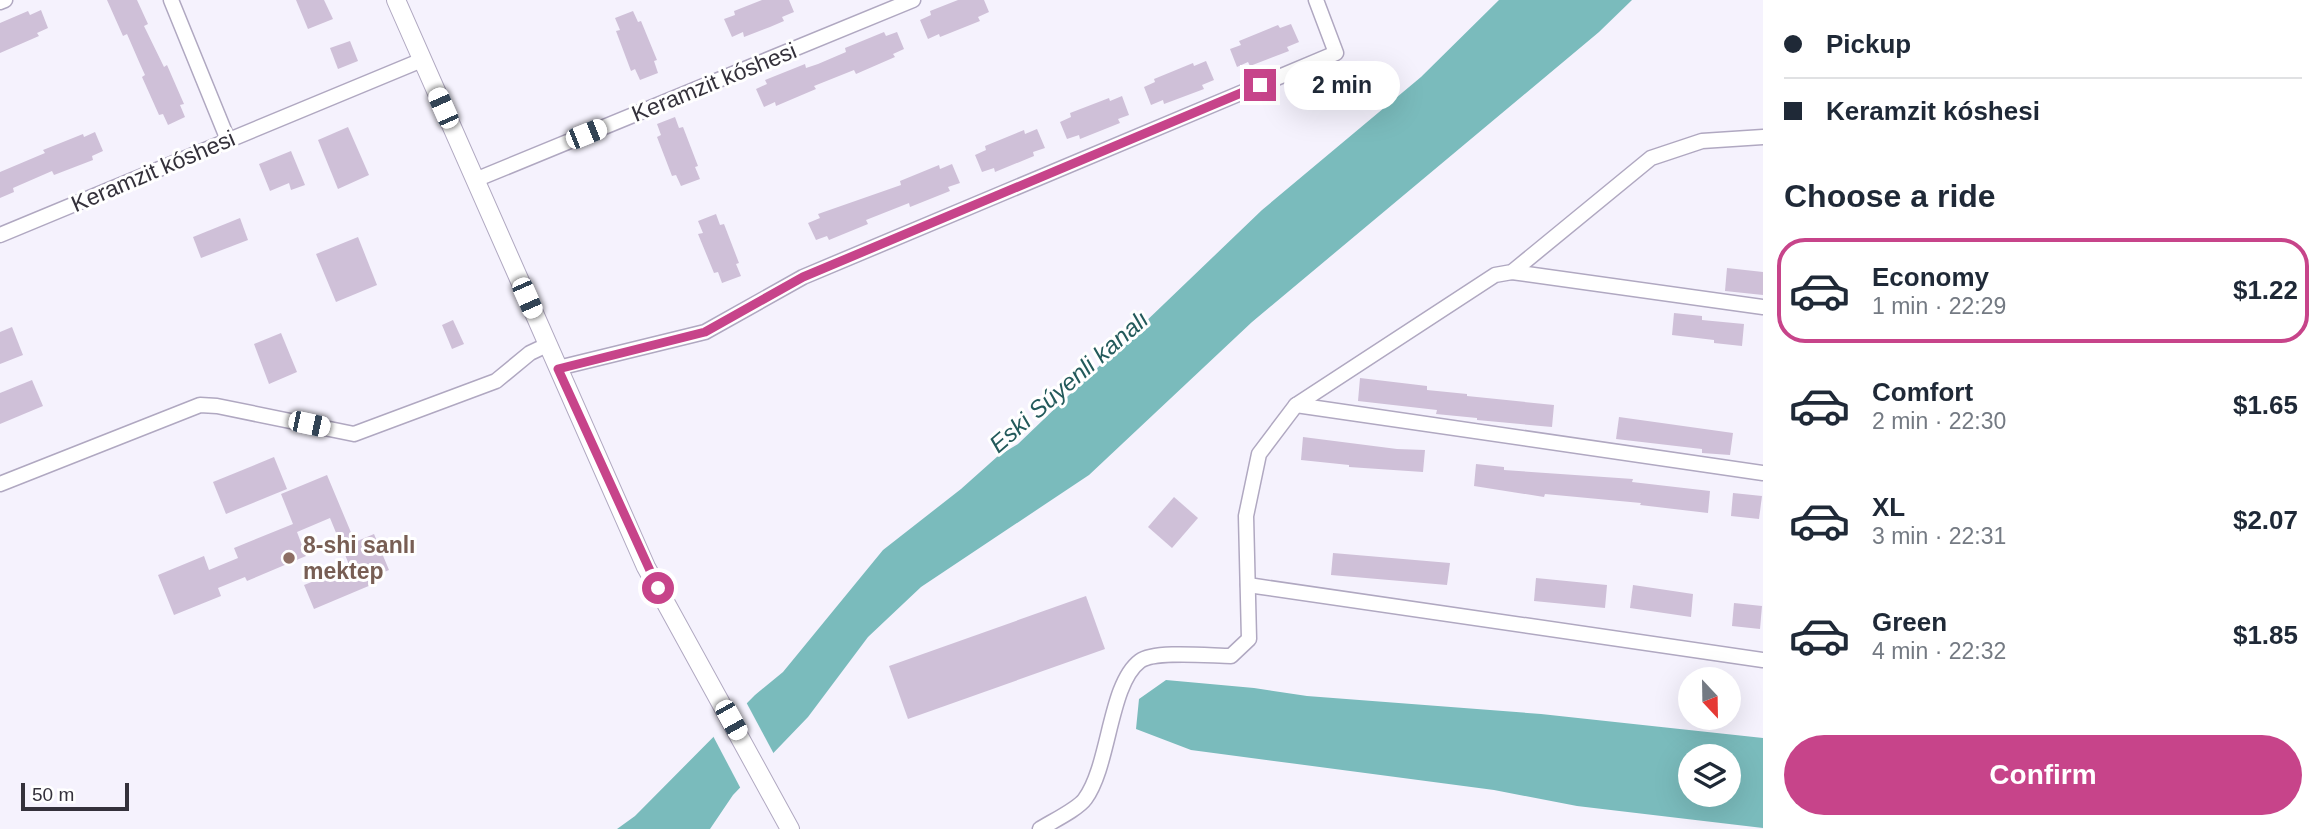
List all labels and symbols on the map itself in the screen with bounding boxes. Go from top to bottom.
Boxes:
street label: Keramzit kóshesi [628,37,800,127]
callout: 2 min [1284,60,1400,110]
route end [1244,69,1276,101]
car [425,85,462,131]
car [563,116,610,152]
street label: Keramzit kóshesi [67,125,239,217]
car [509,275,546,321]
water label: Eski Súyenli kanalı [984,305,1154,458]
car [287,409,332,439]
place label: 8-shi sanlı mektep [303,532,415,584]
marker: 8-shi sanlı mektep [281,550,297,566]
route start [642,572,674,604]
north arrow [1678,667,1741,730]
car [712,697,751,743]
scale bar [21,780,130,812]

